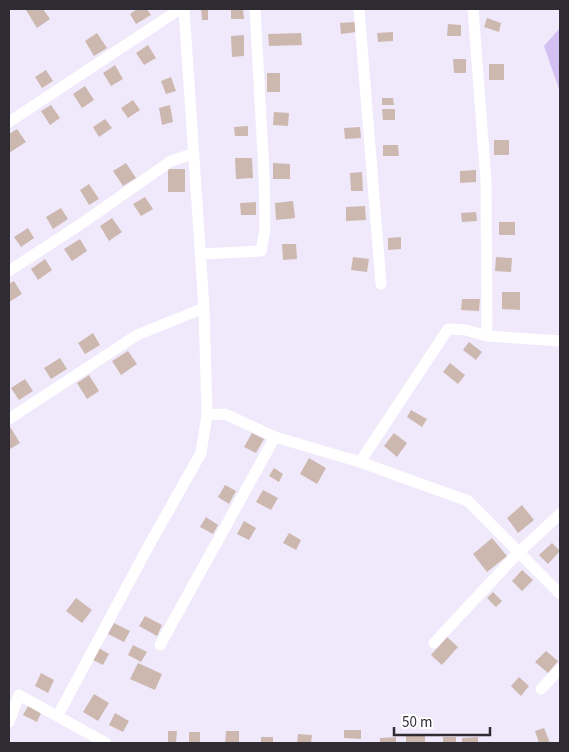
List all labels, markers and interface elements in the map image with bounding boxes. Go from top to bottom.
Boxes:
scale bar [394,704,490,736]
text: 50 m [402,712,432,733]

